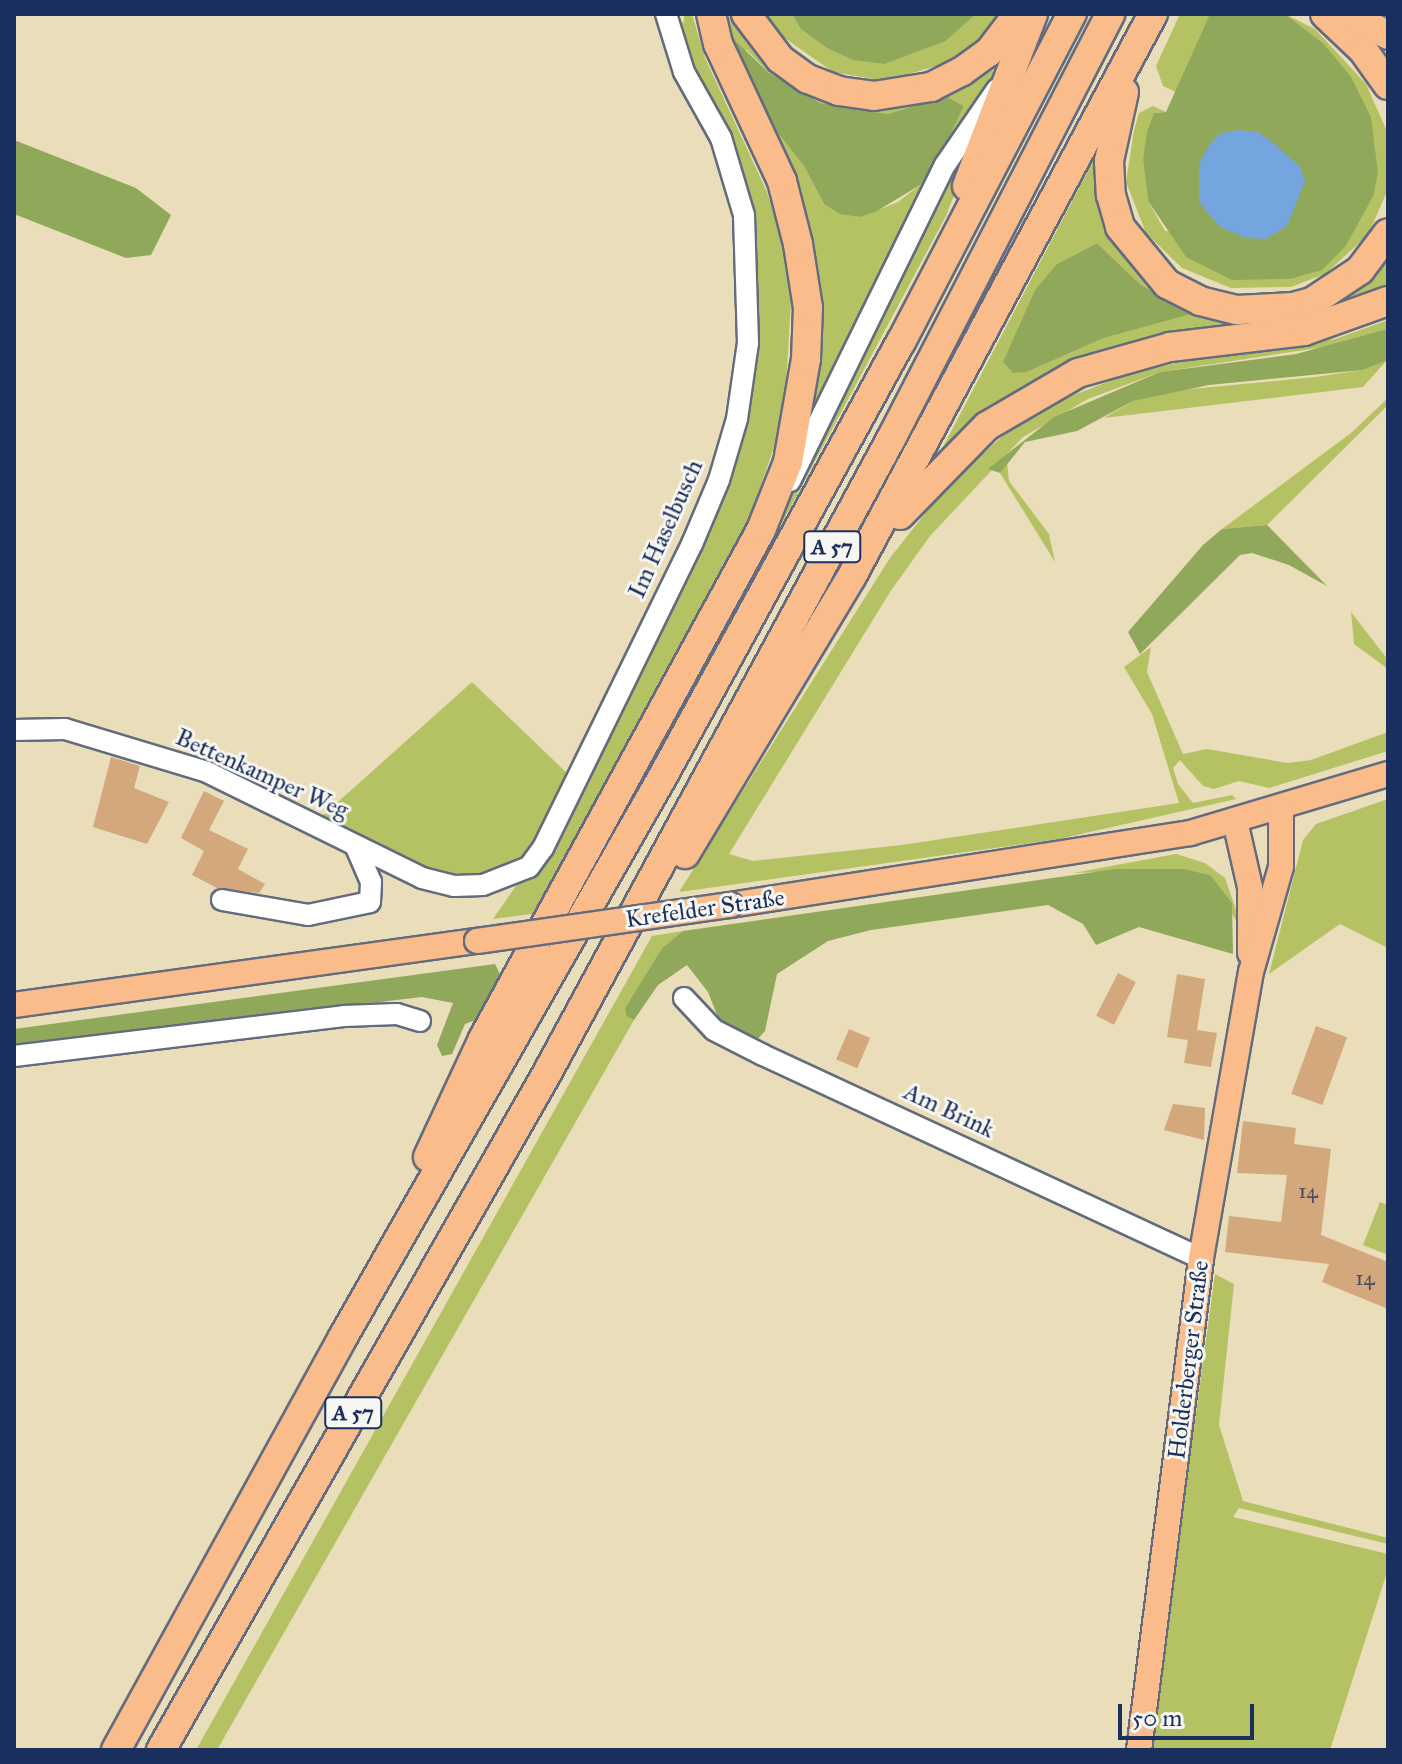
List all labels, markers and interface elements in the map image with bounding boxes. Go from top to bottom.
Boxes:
street label: Im Haselbusch [623,455,709,603]
road number: A 57 [802,529,862,565]
street label: Bettenkamper Weg [171,723,353,825]
street label: Krefelder Straße [624,884,786,934]
street label: Am Brink [899,1077,999,1145]
house number: 14 [1298,1179,1318,1203]
street label: Holderberger Straße [1163,1259,1215,1461]
house number: 14 [1355,1266,1375,1290]
road number: A 57 [323,1395,383,1431]
scale bar [1122,1688,1258,1738]
text: 50 m [1132,1703,1182,1733]

